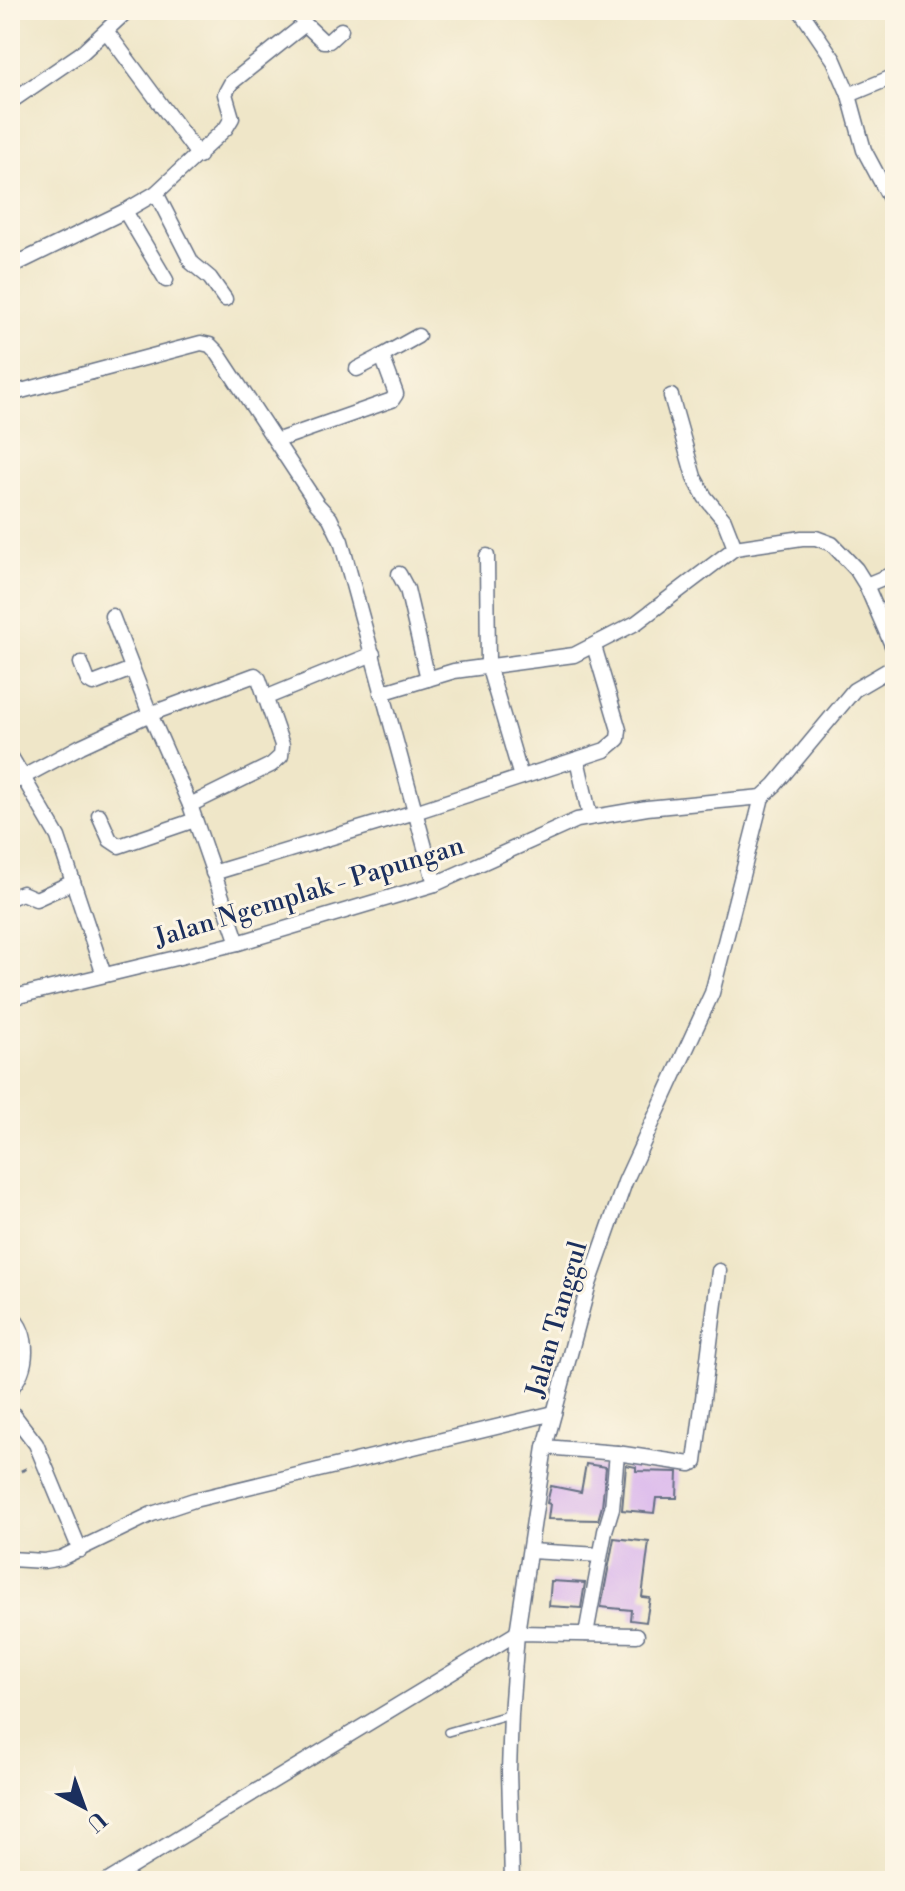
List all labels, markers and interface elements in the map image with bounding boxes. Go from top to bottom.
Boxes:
street label: Jalan Ngemplak - Papungan [150,830,468,955]
street label: Jalan Tanggul [519,1237,595,1402]
north arrow [44,1767,124,1847]
text: U [81,1805,111,1837]

